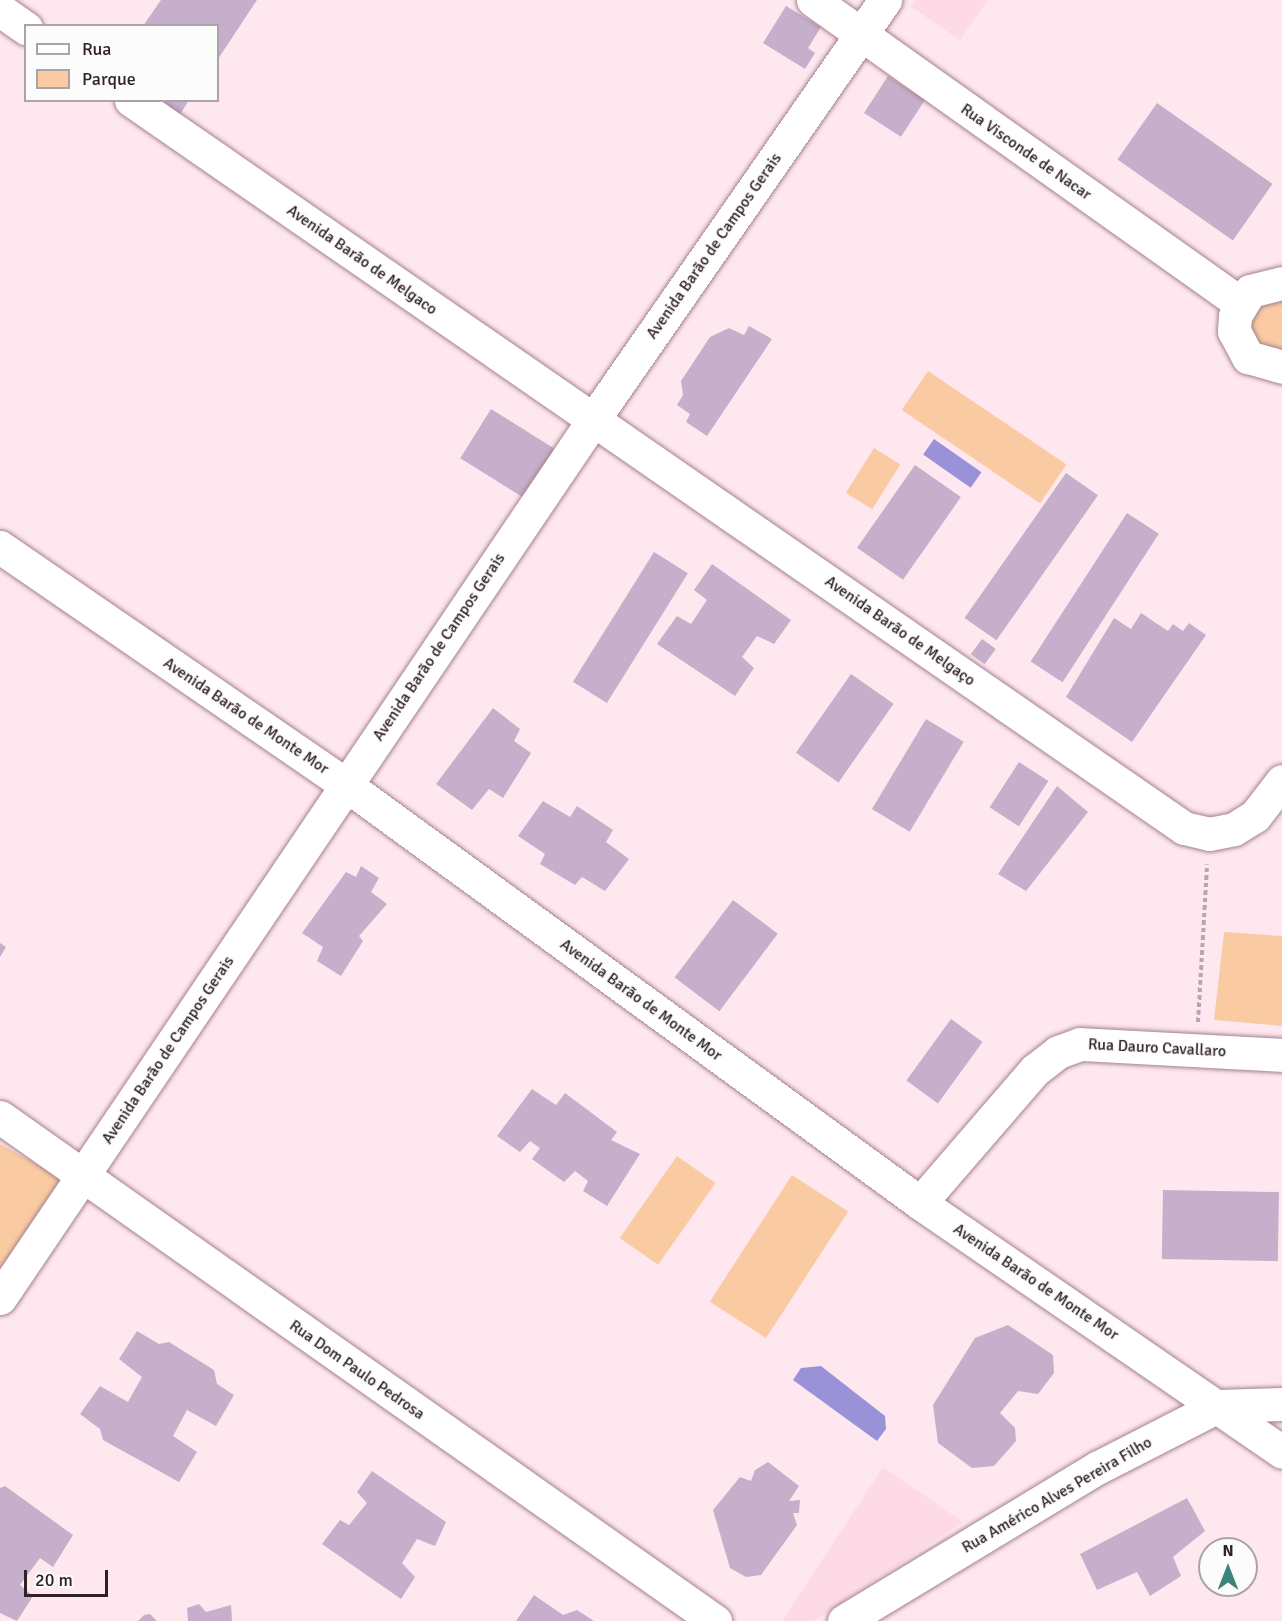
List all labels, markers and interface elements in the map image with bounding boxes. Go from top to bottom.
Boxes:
legend [24,24,219,102]
text: Rua [82,38,111,60]
text: Parque [82,68,136,90]
street label: Rua Visconde de Nacar [957,100,1095,204]
street label: Avenida Barão de Campos Gerais [642,149,786,343]
street label: Avenida Barão de Melgaco [283,201,441,319]
street label: Avenida Barão de Campos Gerais [369,549,509,745]
street label: Avenida Barão de Melgaço [821,572,979,690]
street label: Avenida Barão de Monte Mor [160,653,332,779]
street label: Avenida Barão de Monte Mor [556,935,726,1065]
street label: Avenida Barão de Campos Gerais [98,952,238,1148]
street label: Rua Dauro Cavallaro [1087,1035,1227,1061]
street label: Avenida Barão de Monte Mor [950,1219,1122,1345]
street label: Rua Dom Paulo Pedrosa [286,1316,428,1424]
street label: Rua Américo Alves Pereira Filho [959,1433,1155,1557]
north arrow [1198,1537,1258,1597]
text: N [1222,1541,1234,1561]
scale bar [27,1558,111,1596]
text: 20 m [35,1569,73,1591]

